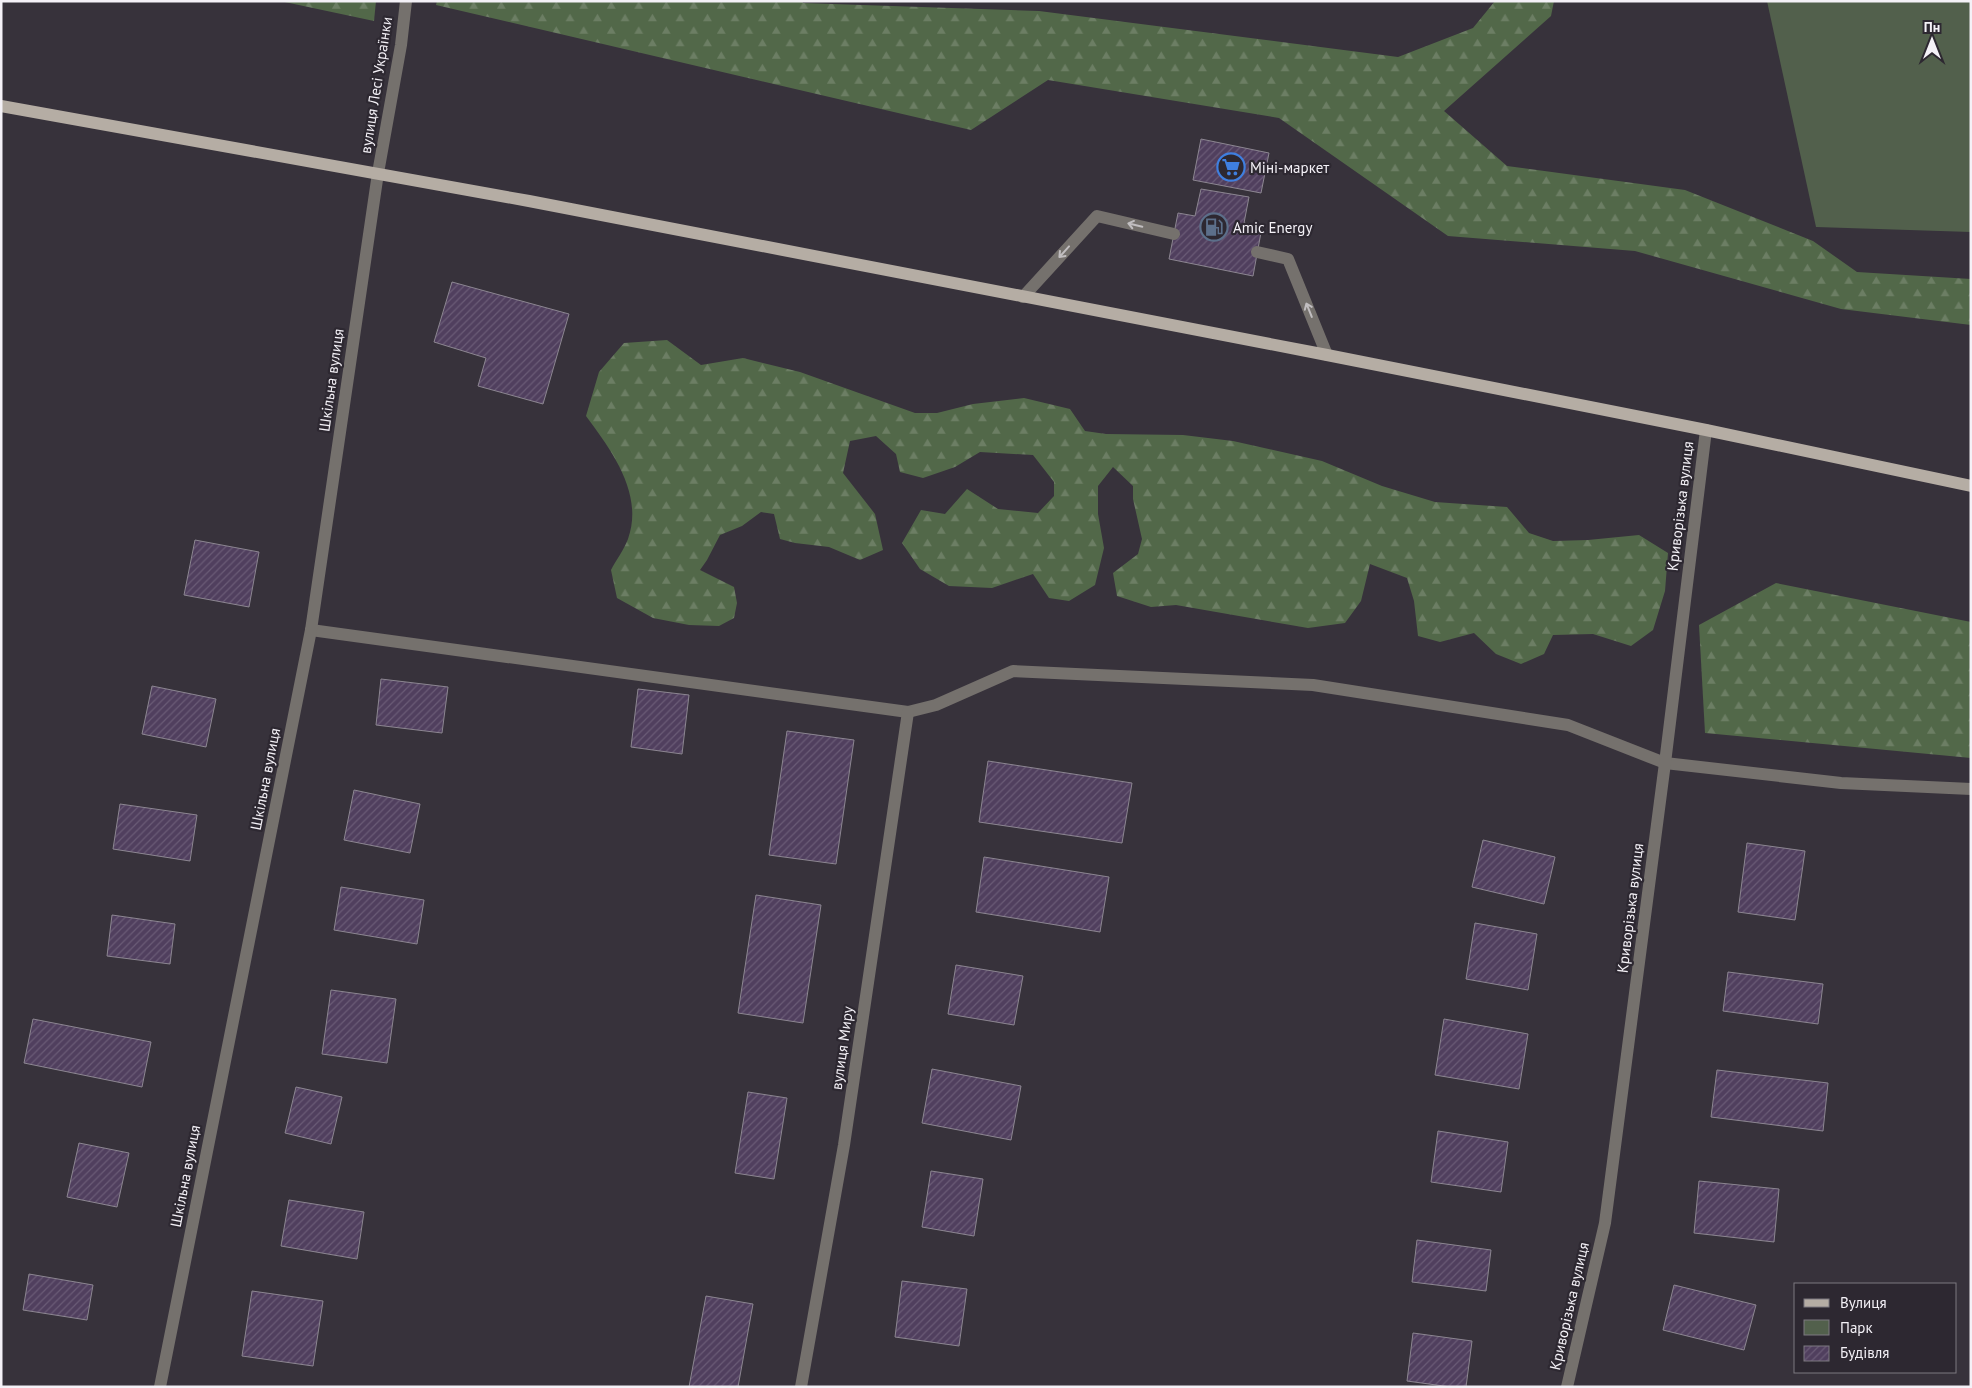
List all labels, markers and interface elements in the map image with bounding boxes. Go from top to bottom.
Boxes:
street label: вулиця Лесі Українки [356,15,396,155]
north arrow [1907,15,1957,65]
text: Пн [1924,18,1940,36]
supermarket icon: Міні-маркет [1216,152,1246,182]
place label: Міні-маркет [1250,158,1329,177]
fuel station icon: Amic Energy [1199,212,1229,242]
place label: Amic Energy [1233,218,1312,237]
one-way arrow [1128,220,1144,229]
one-way arrow [1058,246,1070,258]
one-way arrow [1303,302,1312,317]
street label: Шкільна вулиця [314,327,348,433]
street label: Криворізька вулиця [1663,440,1697,572]
street label: Шкільна вулиця [246,726,284,832]
street label: Криворізька вулиця [1613,842,1647,974]
street label: вулиця Миру [827,1005,857,1091]
street label: Шкільна вулиця [166,1123,204,1229]
street label: Криворізька вулиця [1545,1240,1593,1372]
legend [1794,1283,1957,1373]
text: Вулиця [1840,1293,1887,1312]
text: Парк [1840,1318,1873,1337]
text: Будівля [1840,1343,1889,1362]

